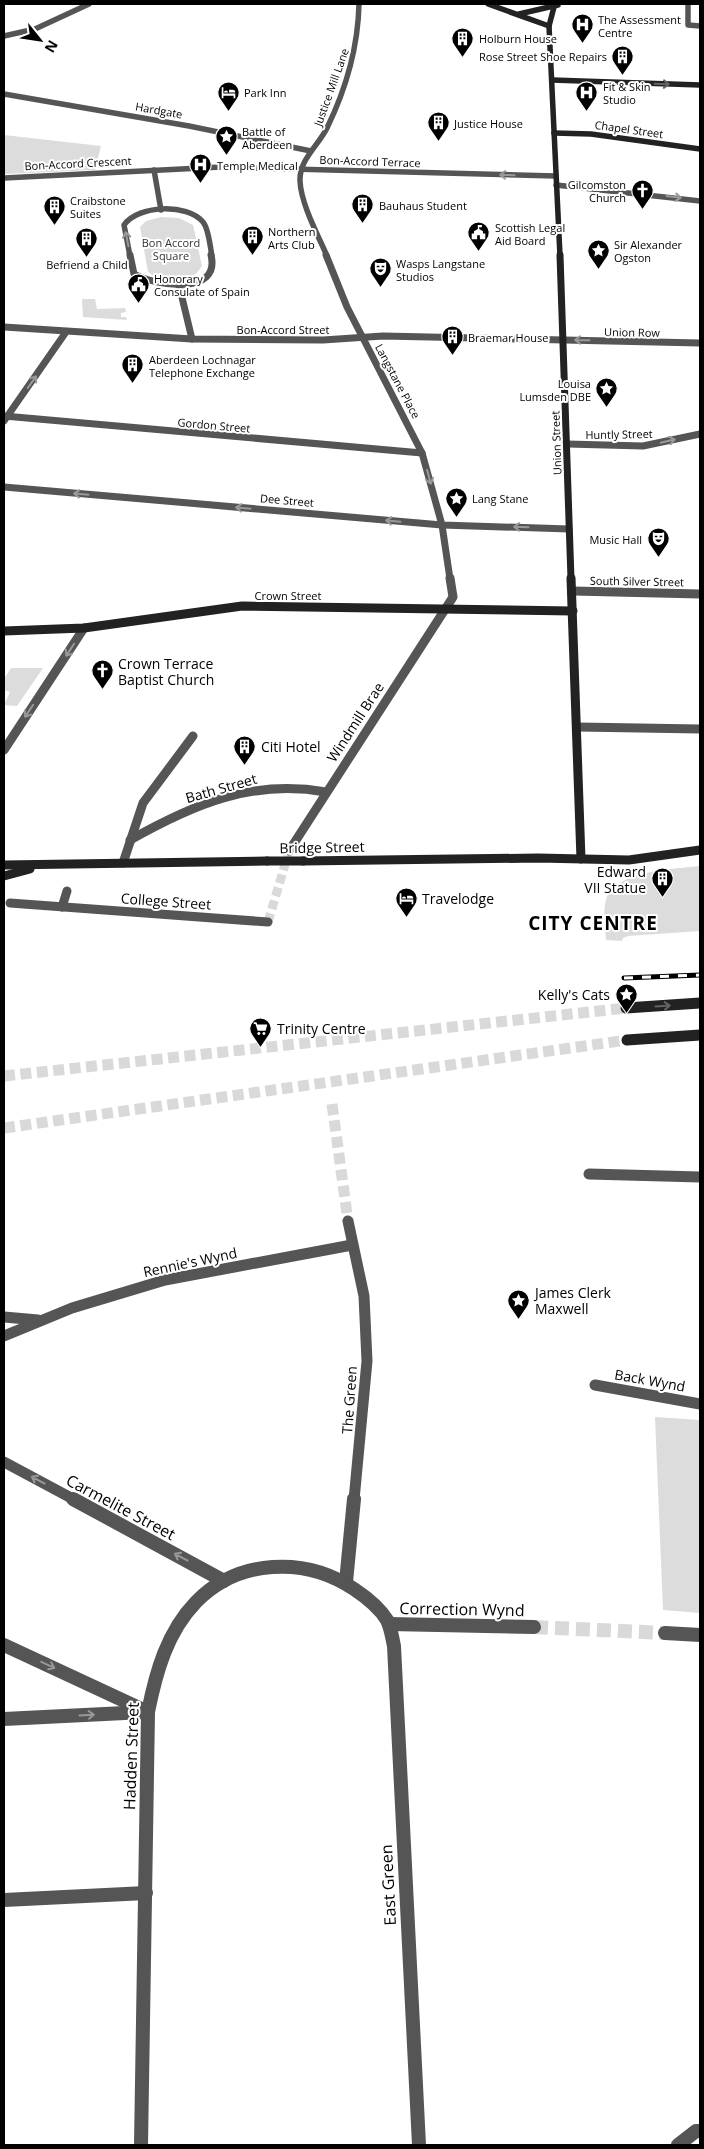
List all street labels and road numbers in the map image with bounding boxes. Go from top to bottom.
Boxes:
street label: Justice Mill Lane [310,46,352,129]
street label: Hardgate [134,98,184,122]
street label: Chapel Street [594,117,664,141]
street label: Bon-Accord Terrace [319,152,421,170]
street label: Bon-Accord Crescent [24,153,132,173]
street label: Bon-Accord Street [237,322,330,337]
street label: Union Row [604,324,660,340]
street label: Langstane Place [372,341,424,421]
street label: Union Street [547,410,565,475]
street label: Gordon Street [177,414,251,436]
street label: Huntly Street [585,426,653,442]
street label: Dee Street [259,490,315,510]
street label: South Silver Street [590,573,684,589]
street label: Crown Street [255,588,322,603]
street label: Windmill Brae [322,678,388,765]
street label: Bath Street [183,769,259,807]
street label: Bridge Street [279,837,365,857]
street label: College Street [120,888,212,914]
street label: Rennie's Wynd [141,1243,239,1281]
street label: Back Wynd [613,1364,687,1396]
street label: The Green [337,1365,361,1435]
street label: Carmelite Street [62,1469,180,1545]
street label: Correction Wynd [399,1597,525,1621]
street label: Hadden Street [118,1701,144,1810]
street label: East Green [375,1844,401,1926]

